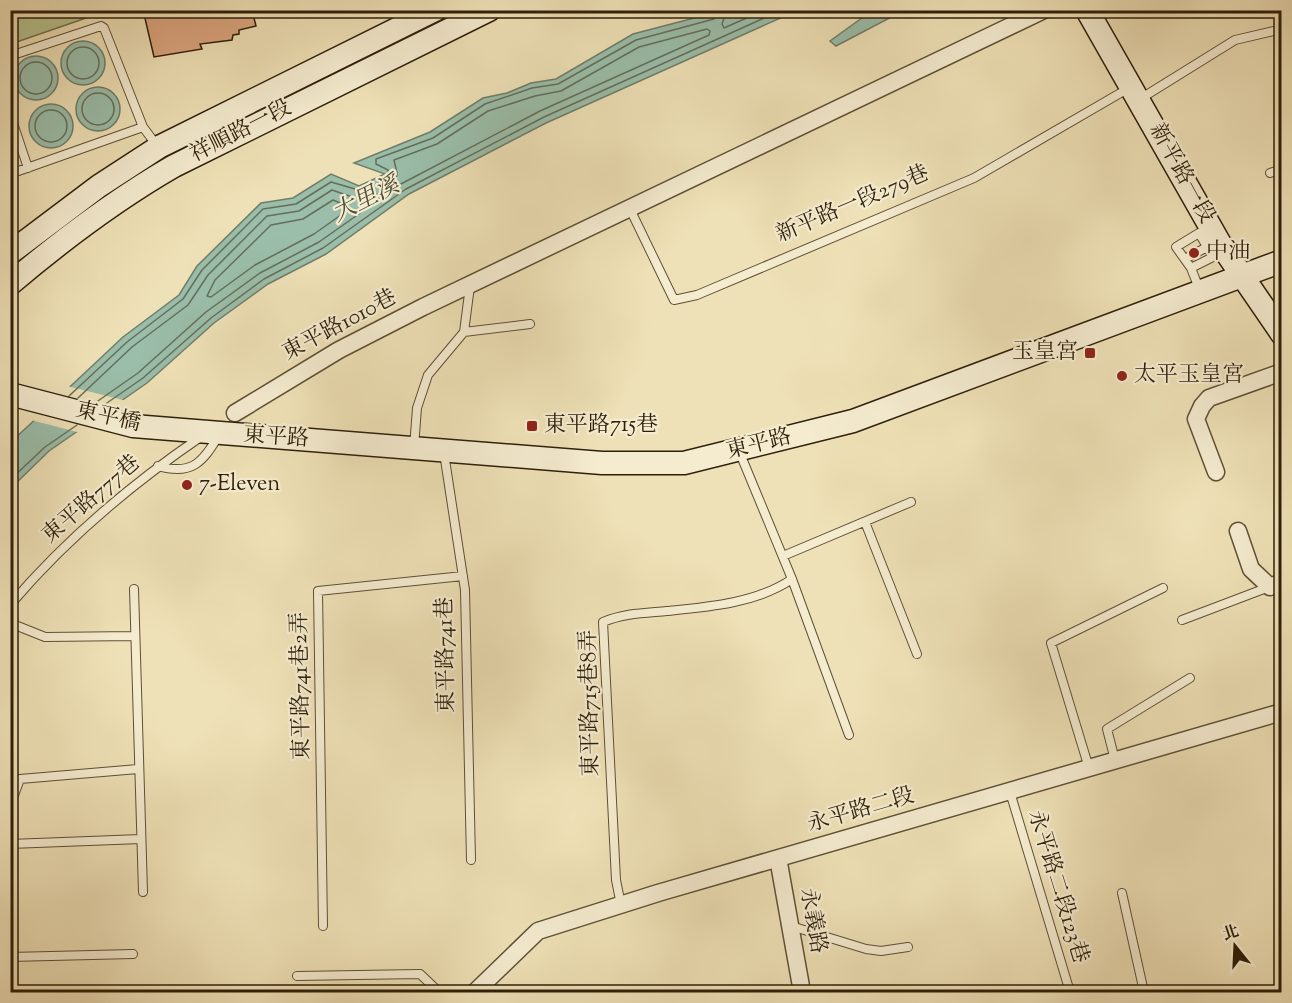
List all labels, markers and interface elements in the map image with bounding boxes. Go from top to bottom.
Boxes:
street label: 祥順路一段 [185,93,297,171]
street label: 新平路一段 [1140,118,1222,230]
street label: 新平路一段279巷 [771,158,935,252]
water label: 大里溪 [326,167,408,231]
place label: 中油 [1206,237,1250,269]
marker: 中油 [1187,246,1201,260]
street label: 東平路1010巷 [277,282,403,370]
place label: 玉皇宮 [1012,337,1078,369]
marker: 玉皇宮 [1083,346,1097,360]
place label: 太平玉皇宮 [1134,360,1244,392]
marker: 太平玉皇宮 [1115,369,1129,383]
street label: 東平橋 [72,395,144,441]
place label: 東平路715巷 [544,410,658,442]
marker: 東平路715巷 [525,419,539,433]
street label: 東平路 [242,420,310,456]
street label: 東平路 [723,421,795,469]
street label: 東平路777巷 [36,448,148,552]
place label: 7-Eleven [199,469,280,501]
marker: 7-Eleven [180,478,194,492]
street label: 東平路741巷 [430,597,464,713]
street label: 東平路741巷2弄 [285,612,319,760]
street label: 東平路715巷8弄 [574,629,608,777]
street label: 永平路二段 [804,780,918,842]
street label: 永平路二段123巷 [1019,806,1095,968]
street label: 永義路 [791,886,833,956]
north arrow [1205,916,1265,976]
text: 北 [1220,921,1242,948]

